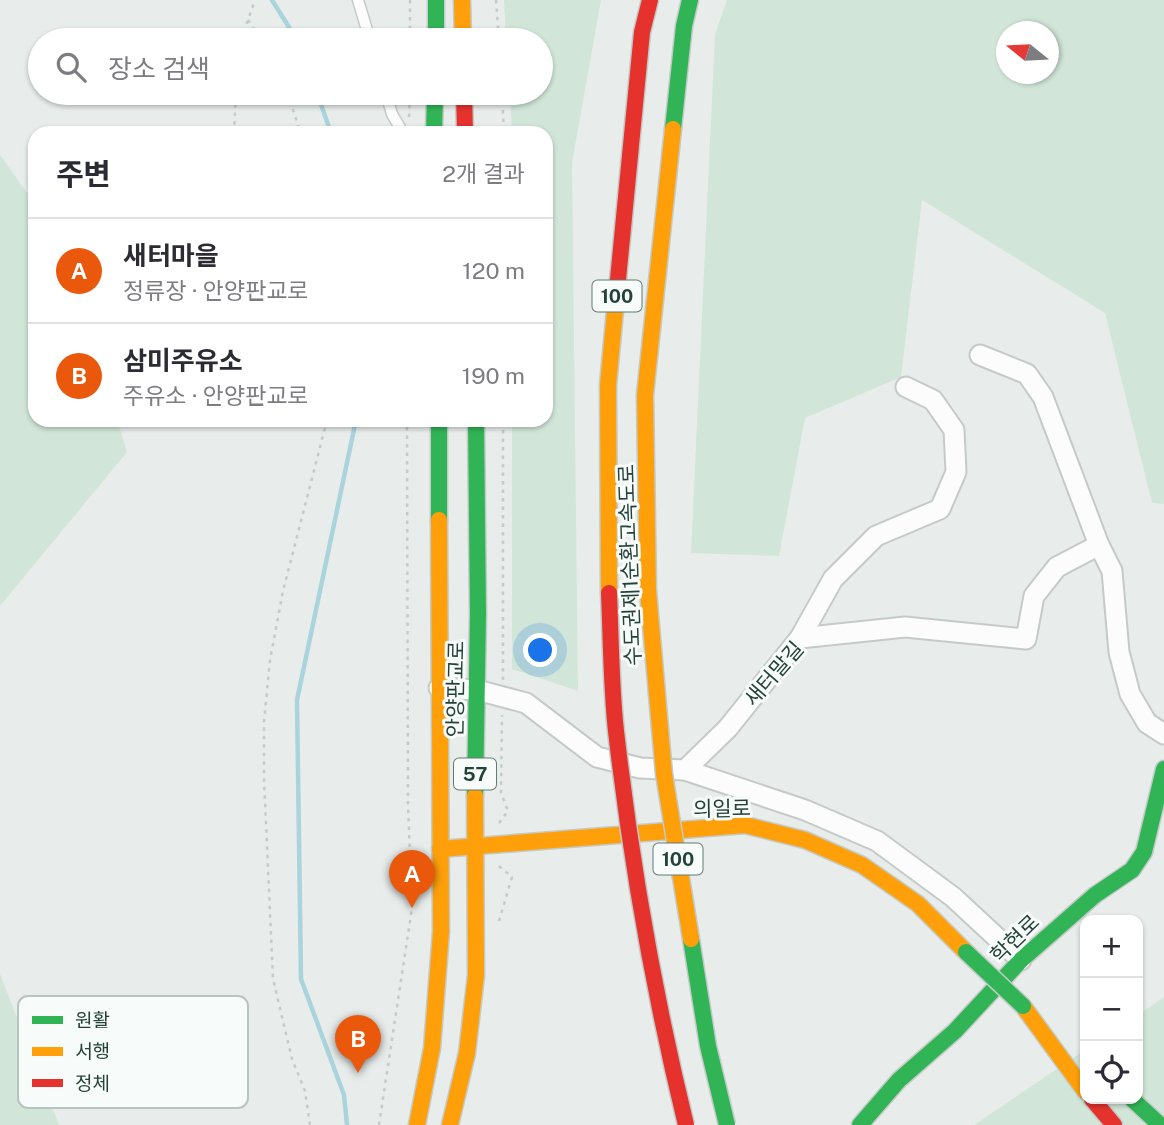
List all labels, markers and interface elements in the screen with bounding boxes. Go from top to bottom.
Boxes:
north arrow [996,21,1059,84]
search box [28,28,553,105]
icon: search [52,48,90,86]
text: 장소 검색 [108,53,210,84]
text: 주변 [56,156,111,192]
text: 2개 결과 [442,160,525,187]
text: 새터마을 [123,240,219,271]
text: A [71,257,87,284]
text: 120 m [462,257,525,284]
text: 정류장 · 안양판교로 [123,277,309,304]
road number: 100 [592,280,642,312]
text: 삼미주유소 [123,345,243,376]
text: B [71,362,87,389]
text: 190 m [462,362,525,389]
text: 주유소 · 안양판교로 [123,382,309,409]
street label: 수도권제1순환고속도로 [613,464,646,666]
your location [523,633,557,667]
street label: 새터말길 [739,636,808,711]
street label: 안양판교로 [442,640,469,738]
road number: 57 [454,758,496,790]
street label: 의일로 [693,795,751,822]
road number: 100 [654,844,702,874]
pin: A [389,850,435,908]
street label: 학현로 [985,910,1044,968]
map controls [1080,915,1143,1104]
button: + [1080,915,1143,978]
button: − [1080,978,1143,1041]
legend [18,996,248,1108]
text: 원활 [75,1009,110,1031]
pin: B [335,1015,381,1073]
text: 서행 [75,1040,110,1062]
button: locate [1080,1041,1143,1104]
text: 정체 [75,1072,110,1094]

